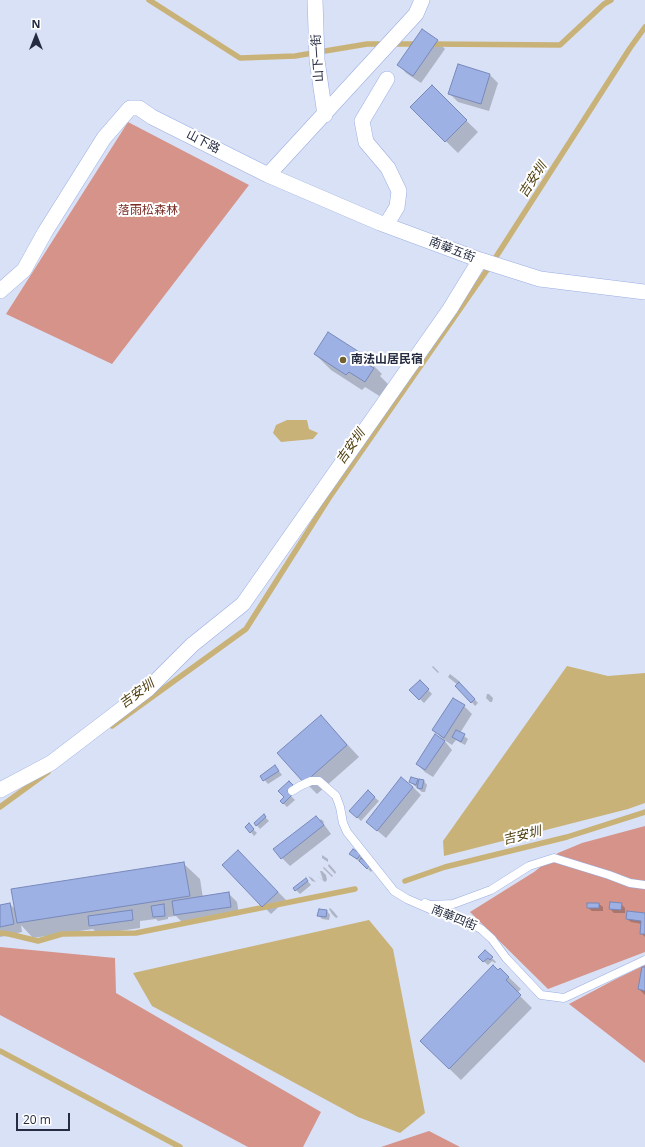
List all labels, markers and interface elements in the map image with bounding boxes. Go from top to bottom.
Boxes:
north arrow [16,16,56,56]
text: N [32,16,40,31]
street label: 山下一街 [309,34,327,82]
street label: 山下路 [184,127,222,157]
water label: 吉安圳 [516,159,550,201]
park label: 落雨松森林 [118,204,178,218]
street label: 南華五街 [427,235,477,265]
place label: 南法山居民宿 [351,353,423,367]
marker: 南法山居民宿 [338,355,348,365]
water label: 吉安圳 [333,427,369,467]
water label: 吉安圳 [117,676,157,712]
water label: 吉安圳 [501,824,543,848]
street label: 南華四街 [429,902,479,934]
scale bar [18,1105,72,1131]
text: 20 m [23,1111,51,1128]

